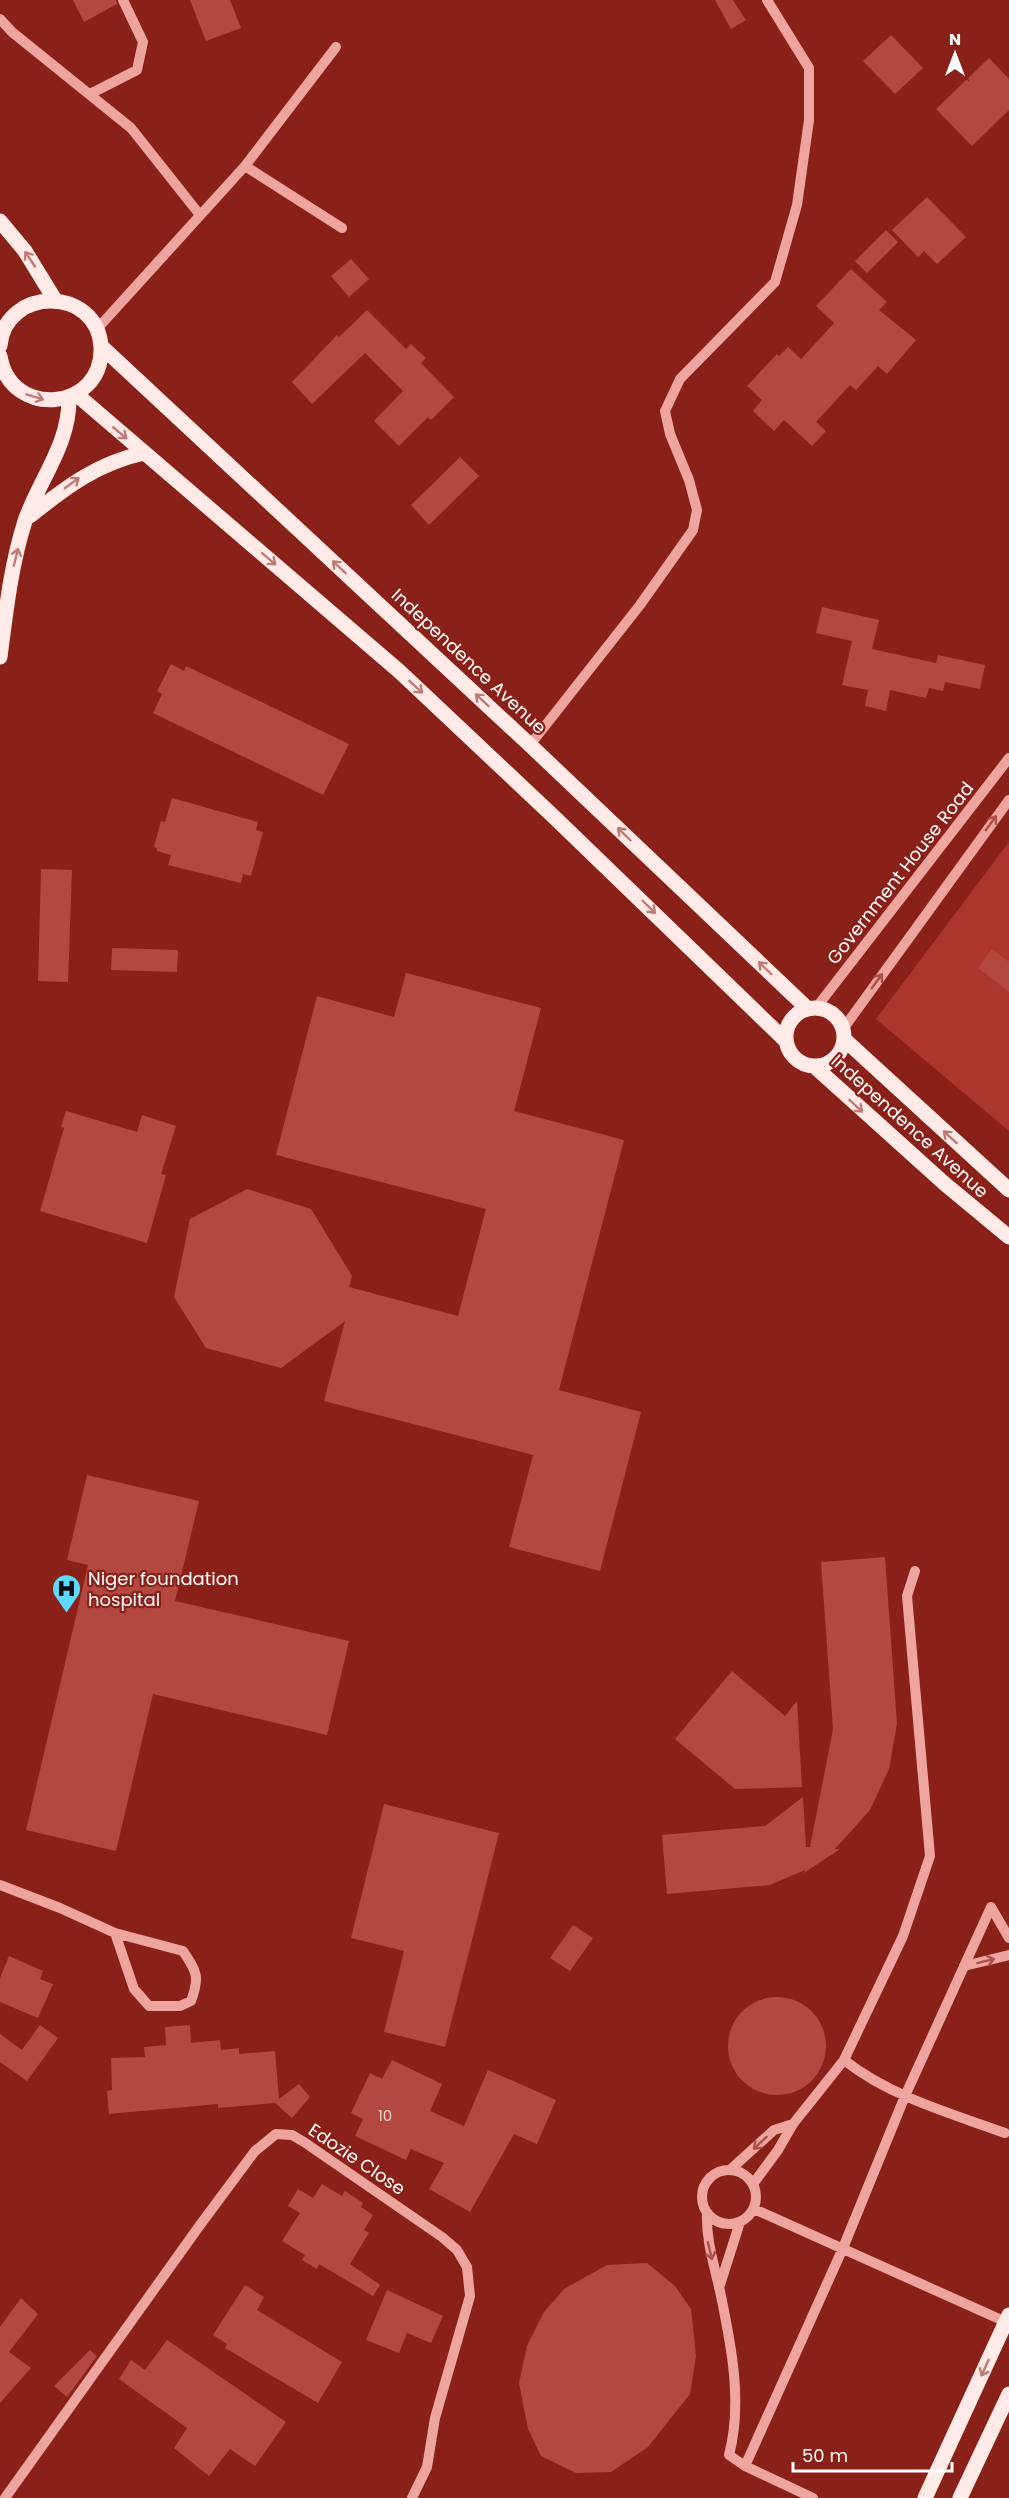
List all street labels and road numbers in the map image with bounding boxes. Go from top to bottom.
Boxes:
street label: Independence Avenue [386,582,552,740]
street label: Government House Road [821,777,979,969]
street label: Independence Avenue [826,1049,994,1203]
street label: Edozie Close [304,2117,410,2201]

